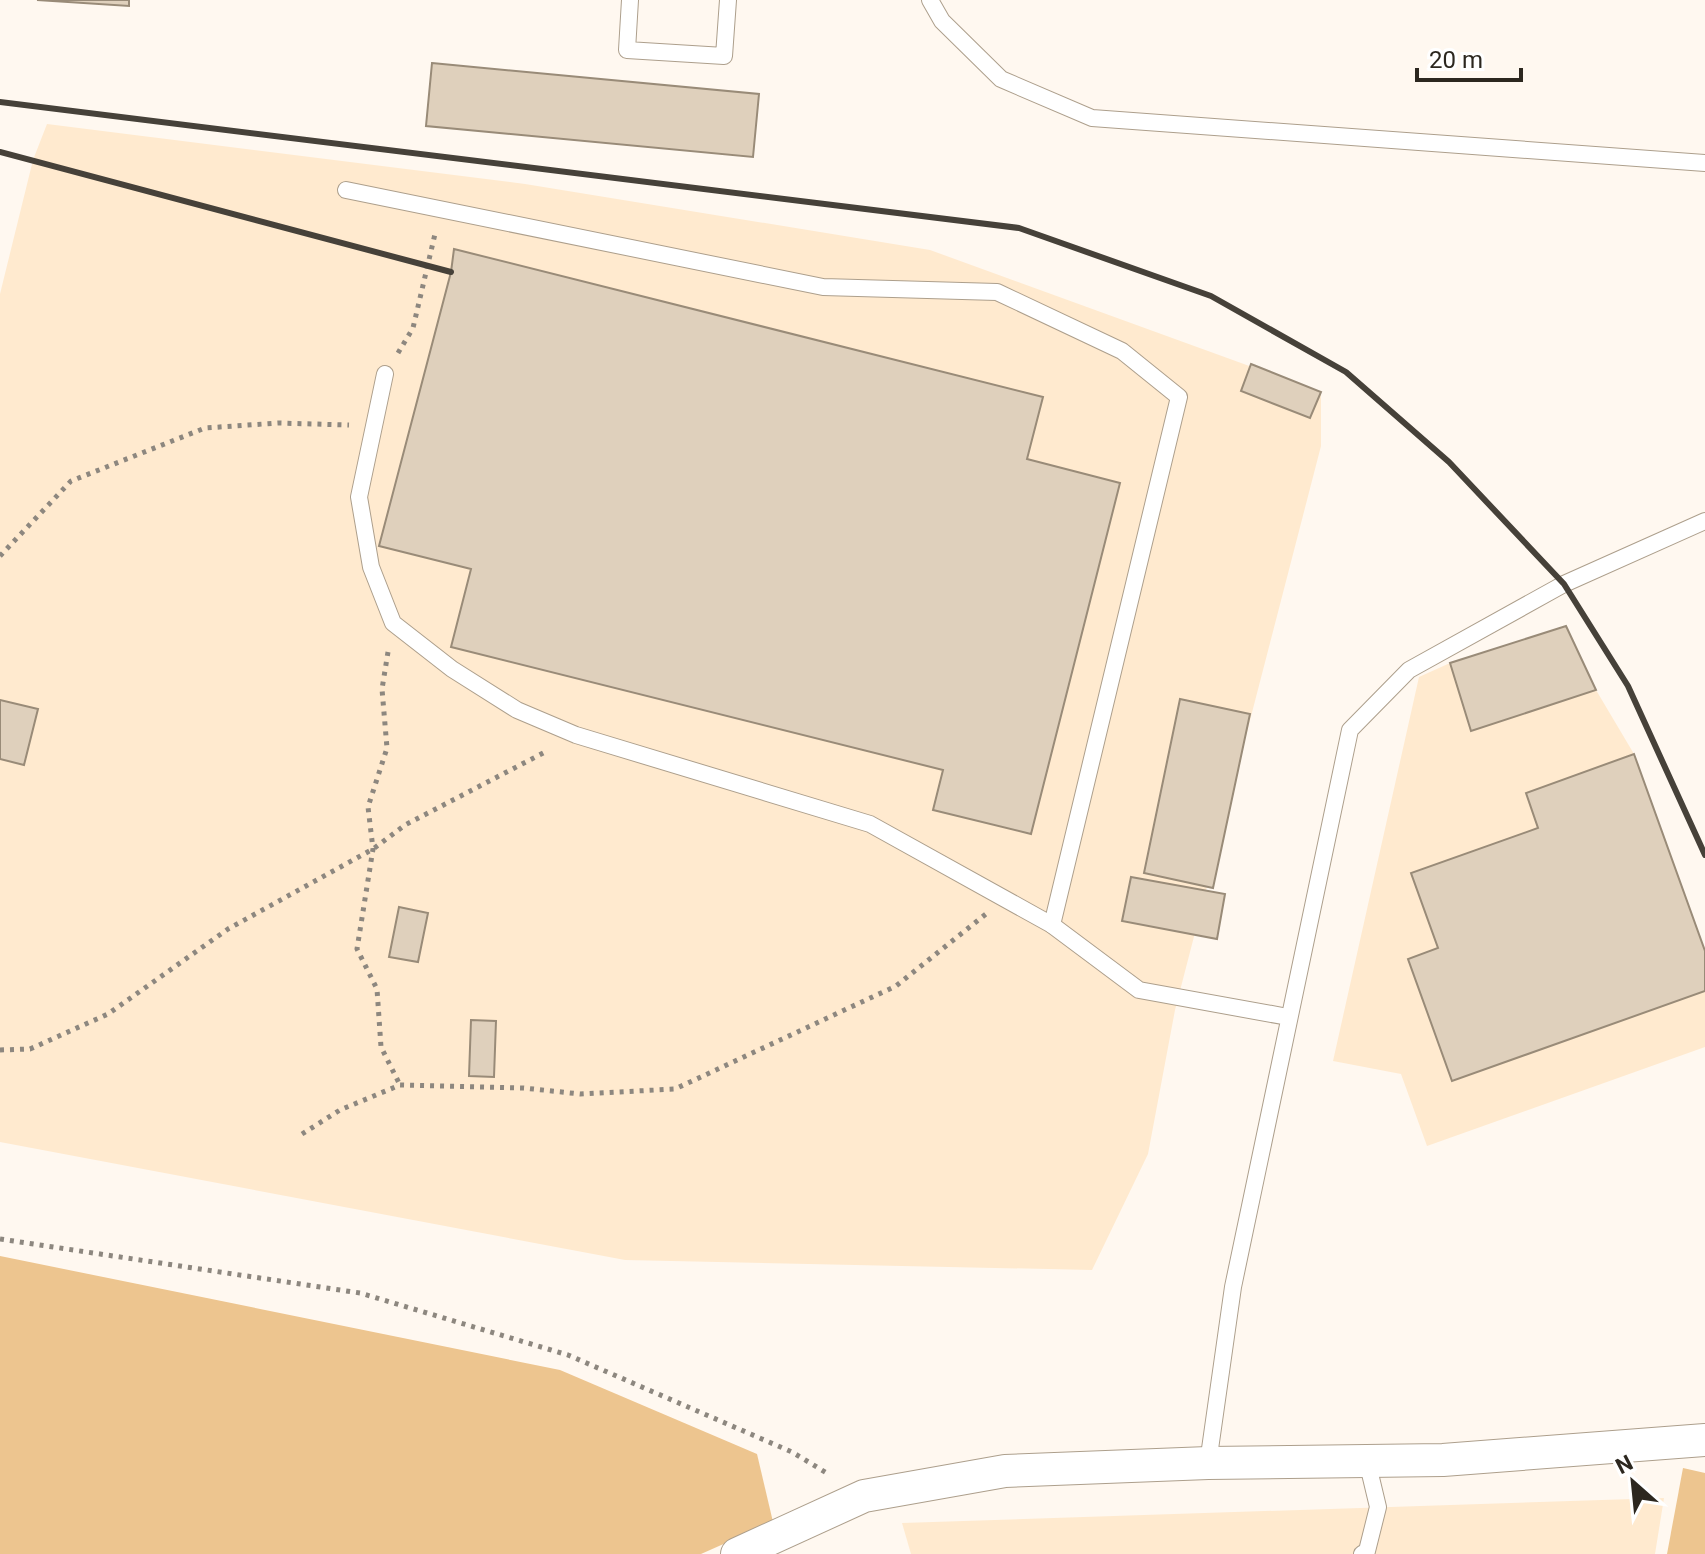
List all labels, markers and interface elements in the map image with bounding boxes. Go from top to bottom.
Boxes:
scale bar [1417,32,1521,82]
text: 20 m [1429,46,1483,74]
north arrow [1593,1442,1673,1522]
text: N [1612,1450,1637,1479]

